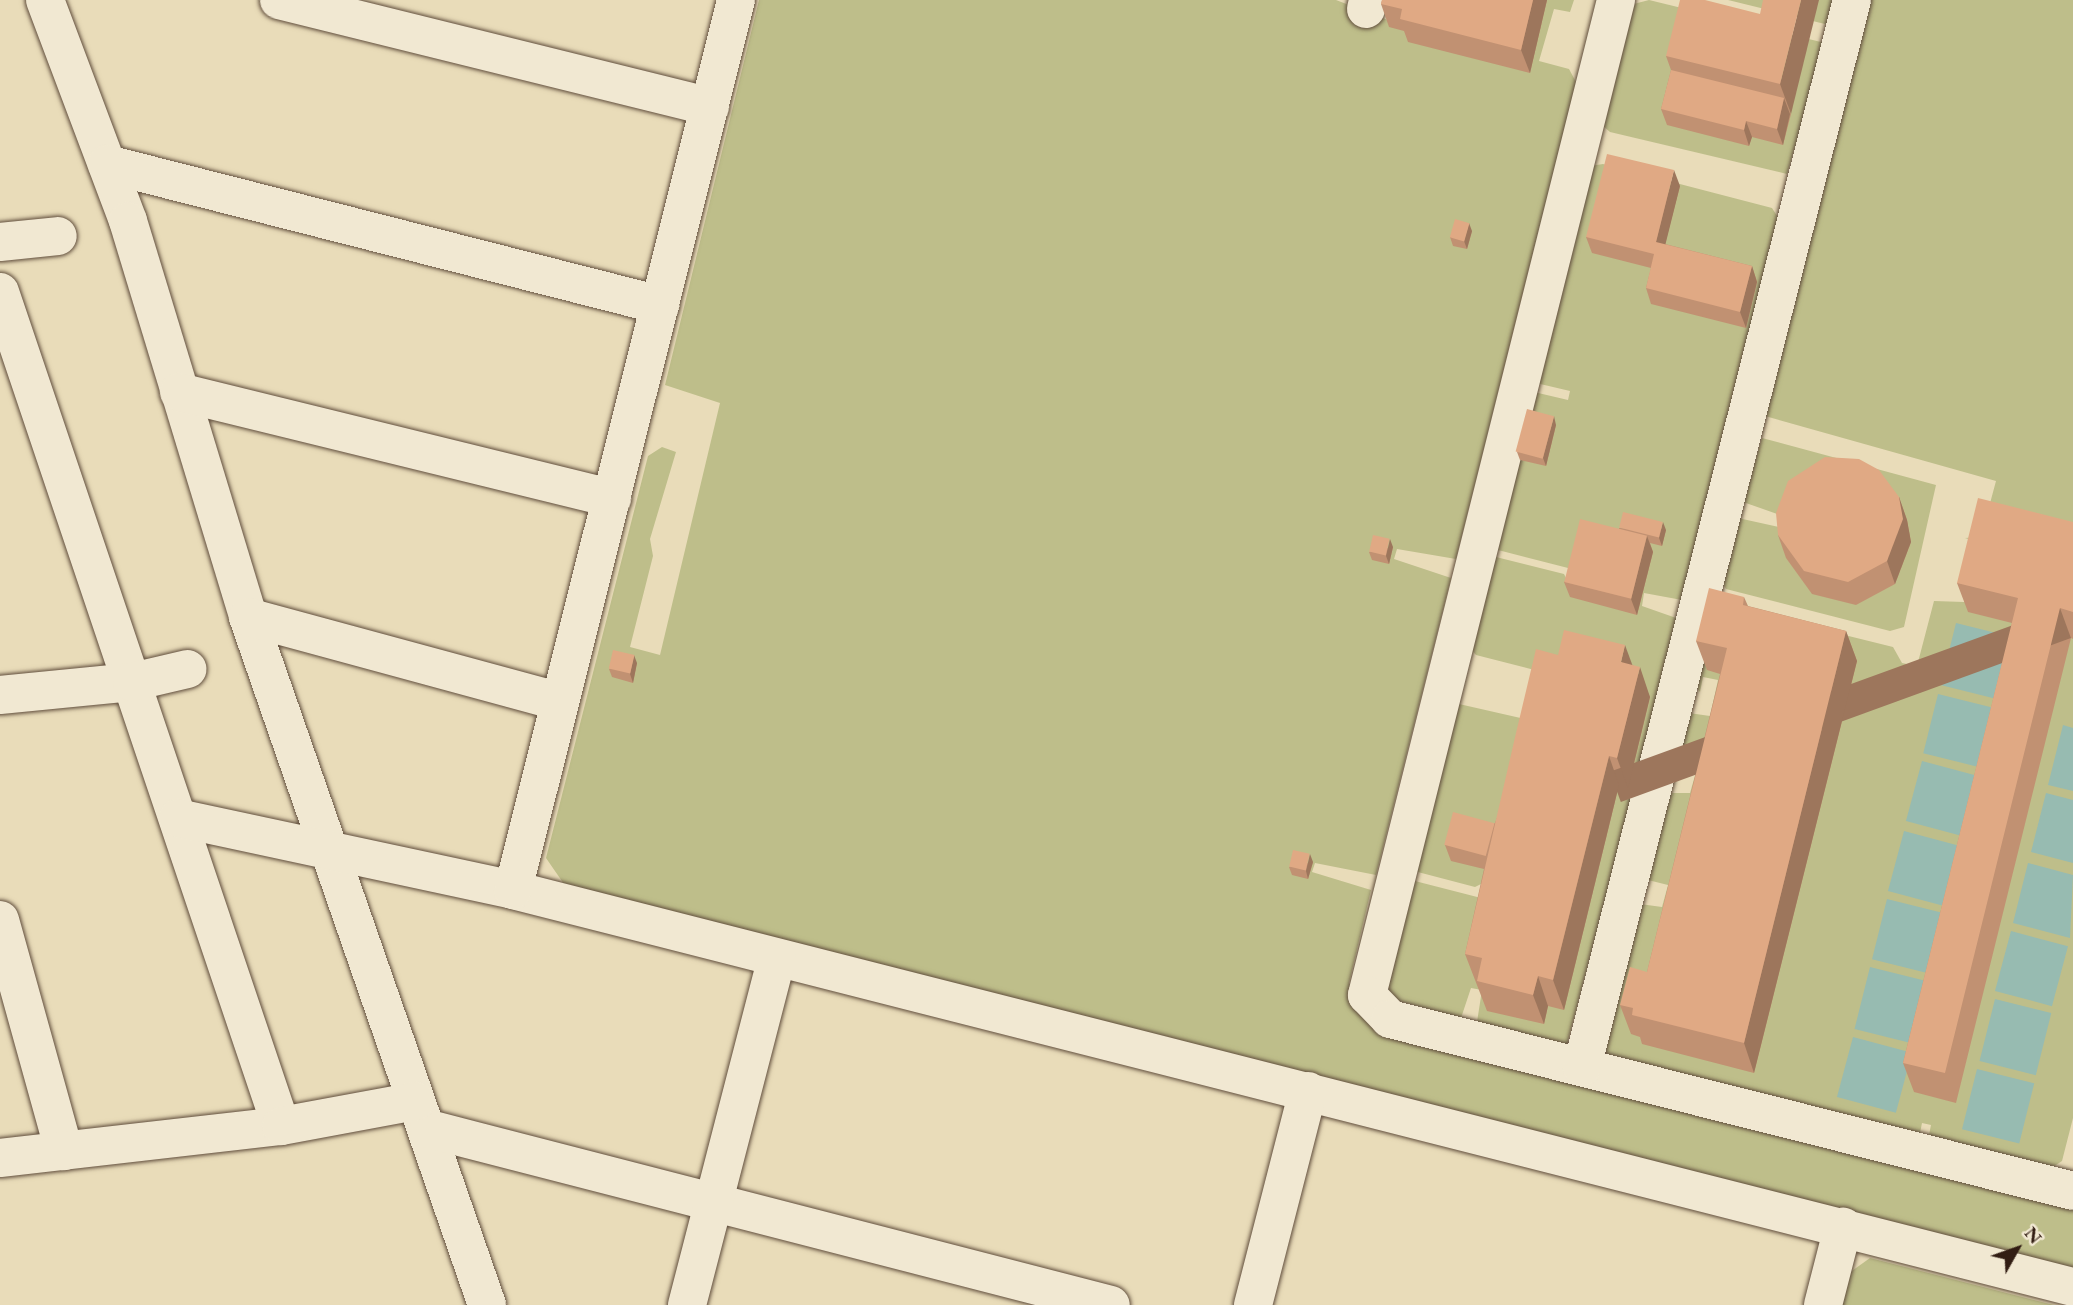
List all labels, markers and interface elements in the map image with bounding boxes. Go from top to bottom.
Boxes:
north arrow [1982,1214,2052,1284]
text: N [2019,1221,2048,1249]

